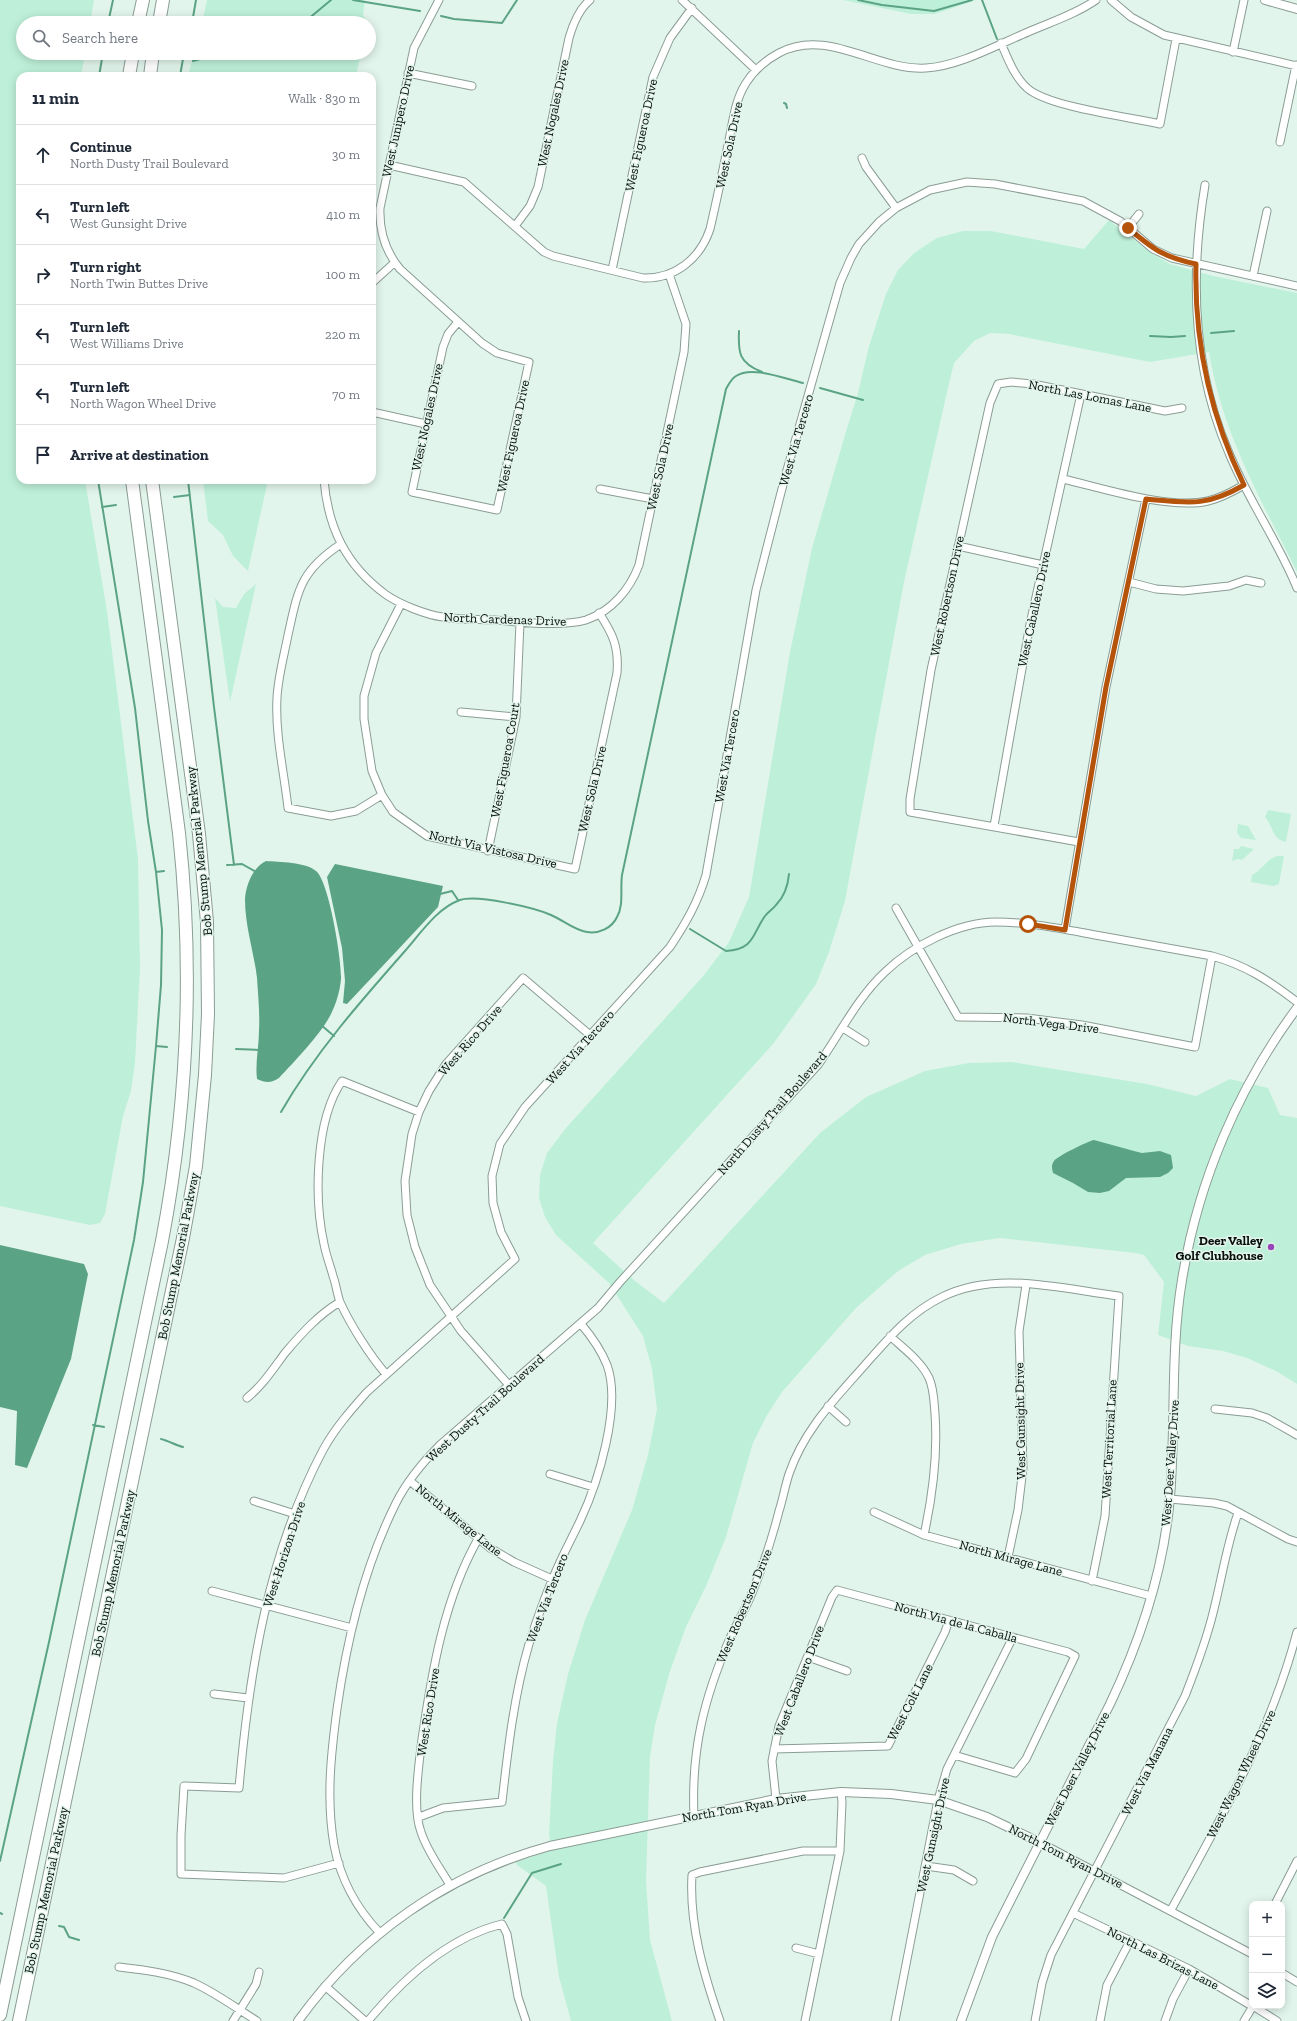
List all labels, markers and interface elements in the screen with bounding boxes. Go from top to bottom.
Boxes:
search box [16,16,376,60]
icon: search [30,27,52,49]
text: Search here [62,29,138,47]
street label: West Nogales Drive [534,58,572,168]
street label: West Junipero Drive [379,64,417,178]
street label: West Figueroa Drive [622,77,660,193]
text: 11 min [32,88,79,108]
text: Walk · 830 m [288,91,360,106]
street label: West Sola Drive [713,100,745,190]
text: Continue [70,138,132,156]
icon: ahead [32,144,54,166]
text: 30 m [332,147,360,162]
text: North Dusty Trail Boulevard [70,156,229,171]
text: Turn left [70,198,130,216]
icon: left [32,204,54,226]
text: 410 m [326,207,360,222]
text: West Gunsight Drive [70,216,187,231]
route end [1119,219,1137,237]
text: Turn right [70,258,141,276]
icon: right [32,264,54,286]
text: 100 m [326,267,360,282]
text: North Twin Buttes Drive [70,276,208,291]
text: Turn left [70,318,130,336]
icon: left [32,324,54,346]
text: 220 m [325,327,360,342]
text: West Williams Drive [70,336,184,351]
street label: West Nogales Drive [408,362,446,472]
street label: North Las Lomas Lane [1027,377,1153,415]
text: Turn left [70,378,130,396]
street label: West Figueroa Drive [494,378,532,494]
icon: left [32,384,54,406]
text: 70 m [332,387,360,402]
street label: West Via Tercero [776,392,816,488]
text: North Wagon Wheel Drive [70,396,216,411]
street label: West Sola Drive [644,422,676,512]
icon: arrive [32,444,54,466]
text: Arrive at destination [70,446,209,464]
street label: West Robertson Drive [927,535,967,657]
street label: West Caballero Drive [1014,550,1054,668]
street label: North Cardenas Drive [443,609,567,629]
street label: West Figueroa Court [487,701,523,819]
street label: West Via Tercero [711,708,743,804]
street label: West Sola Drive [575,744,609,834]
street label: Bob Stump Memorial Parkway [183,765,215,936]
street label: North Via Vistosa Drive [427,827,559,871]
route start [1019,915,1037,933]
street label: West Rico Drive [435,1001,505,1079]
street label: West Via Tercero [543,1007,617,1087]
street label: North Vega Drive [1002,1010,1100,1036]
street label: North Dusty Trail Boulevard [714,1048,830,1178]
street label: Bob Stump Memorial Parkway [154,1171,202,1341]
place label: Deer Valley Golf Clubhouse [1176,1233,1264,1263]
marker: Deer Valley Golf Clubhouse [1266,1242,1276,1252]
street label: West Dusty Trail Boulevard [423,1351,547,1465]
street label: West Gunsight Drive [1011,1362,1029,1480]
street label: West Territorial Lane [1098,1379,1120,1499]
street label: West Deer Valley Drive [1158,1399,1182,1527]
street label: North Mirage Lane [413,1481,505,1559]
street label: Bob Stump Memorial Parkway [88,1488,138,1658]
street label: West Horizon Drive [260,1499,308,1609]
street label: North Mirage Lane [958,1537,1064,1579]
street label: West Robertson Drive [713,1547,775,1665]
street label: West Via Tercero [523,1551,571,1645]
street label: North Via de la Caballa [893,1598,1020,1646]
street label: West Caballero Drive [771,1623,827,1739]
street label: West Colt Lane [884,1661,936,1743]
street label: West Rico Drive [414,1667,442,1757]
street label: West Wagon Wheel Drive [1203,1707,1279,1841]
street label: West Deer Valley Drive [1042,1709,1112,1829]
street label: West Via Manana [1118,1724,1176,1818]
street label: West Gunsight Drive [914,1776,952,1894]
street label: North Tom Ryan Drive [681,1789,807,1825]
street label: Bob Stump Memorial Parkway [21,1805,71,1975]
street label: North Tom Ryan Drive [1006,1821,1126,1891]
map controls [1249,1901,1285,2009]
button: + [1249,1901,1285,1937]
street label: North Las Brizas Lane [1105,1923,1221,1993]
button: − [1249,1937,1285,1973]
button: layers [1249,1973,1285,2009]

